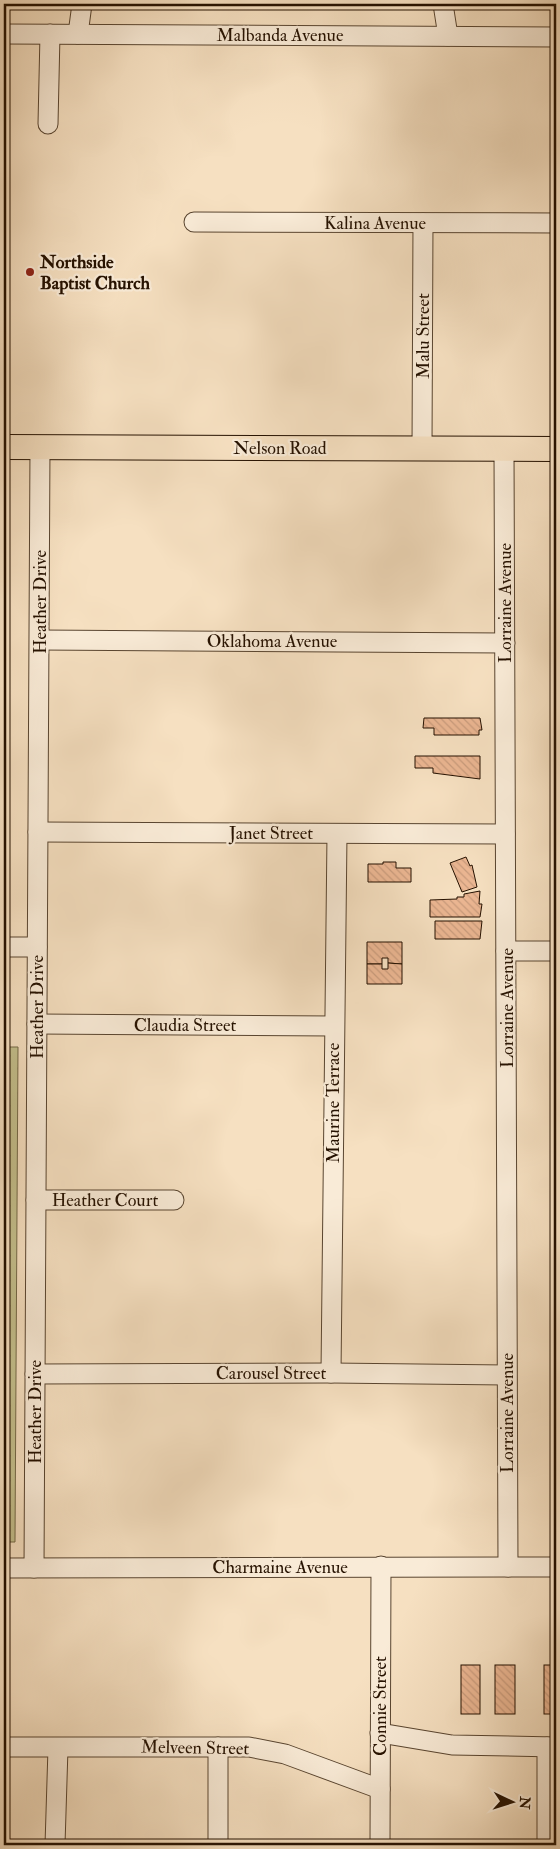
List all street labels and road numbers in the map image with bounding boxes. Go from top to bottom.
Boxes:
street label: Malbanda Avenue [217,24,344,47]
street label: Kalina Avenue [324,212,426,235]
street label: Malu Street [412,293,435,379]
street label: Nelson Road [233,437,327,460]
street label: Lorraine Avenue [494,542,517,663]
street label: Heather Drive [29,550,52,654]
street label: Oklahoma Avenue [207,630,338,653]
street label: Janet Street [228,822,313,845]
street label: Lorraine Avenue [496,947,519,1068]
street label: Heather Drive [26,955,49,1059]
street label: Claudia Street [134,1014,237,1037]
street label: Maurine Terrace [322,1042,345,1163]
street label: Heather Court [52,1189,158,1212]
street label: Lorraine Avenue [496,1352,519,1473]
street label: Heather Drive [24,1360,47,1464]
street label: Carousel Street [216,1362,326,1385]
street label: Charmaine Avenue [212,1556,348,1579]
street label: Connie Street [369,1656,392,1756]
street label: Melveen Street [141,1736,249,1760]

